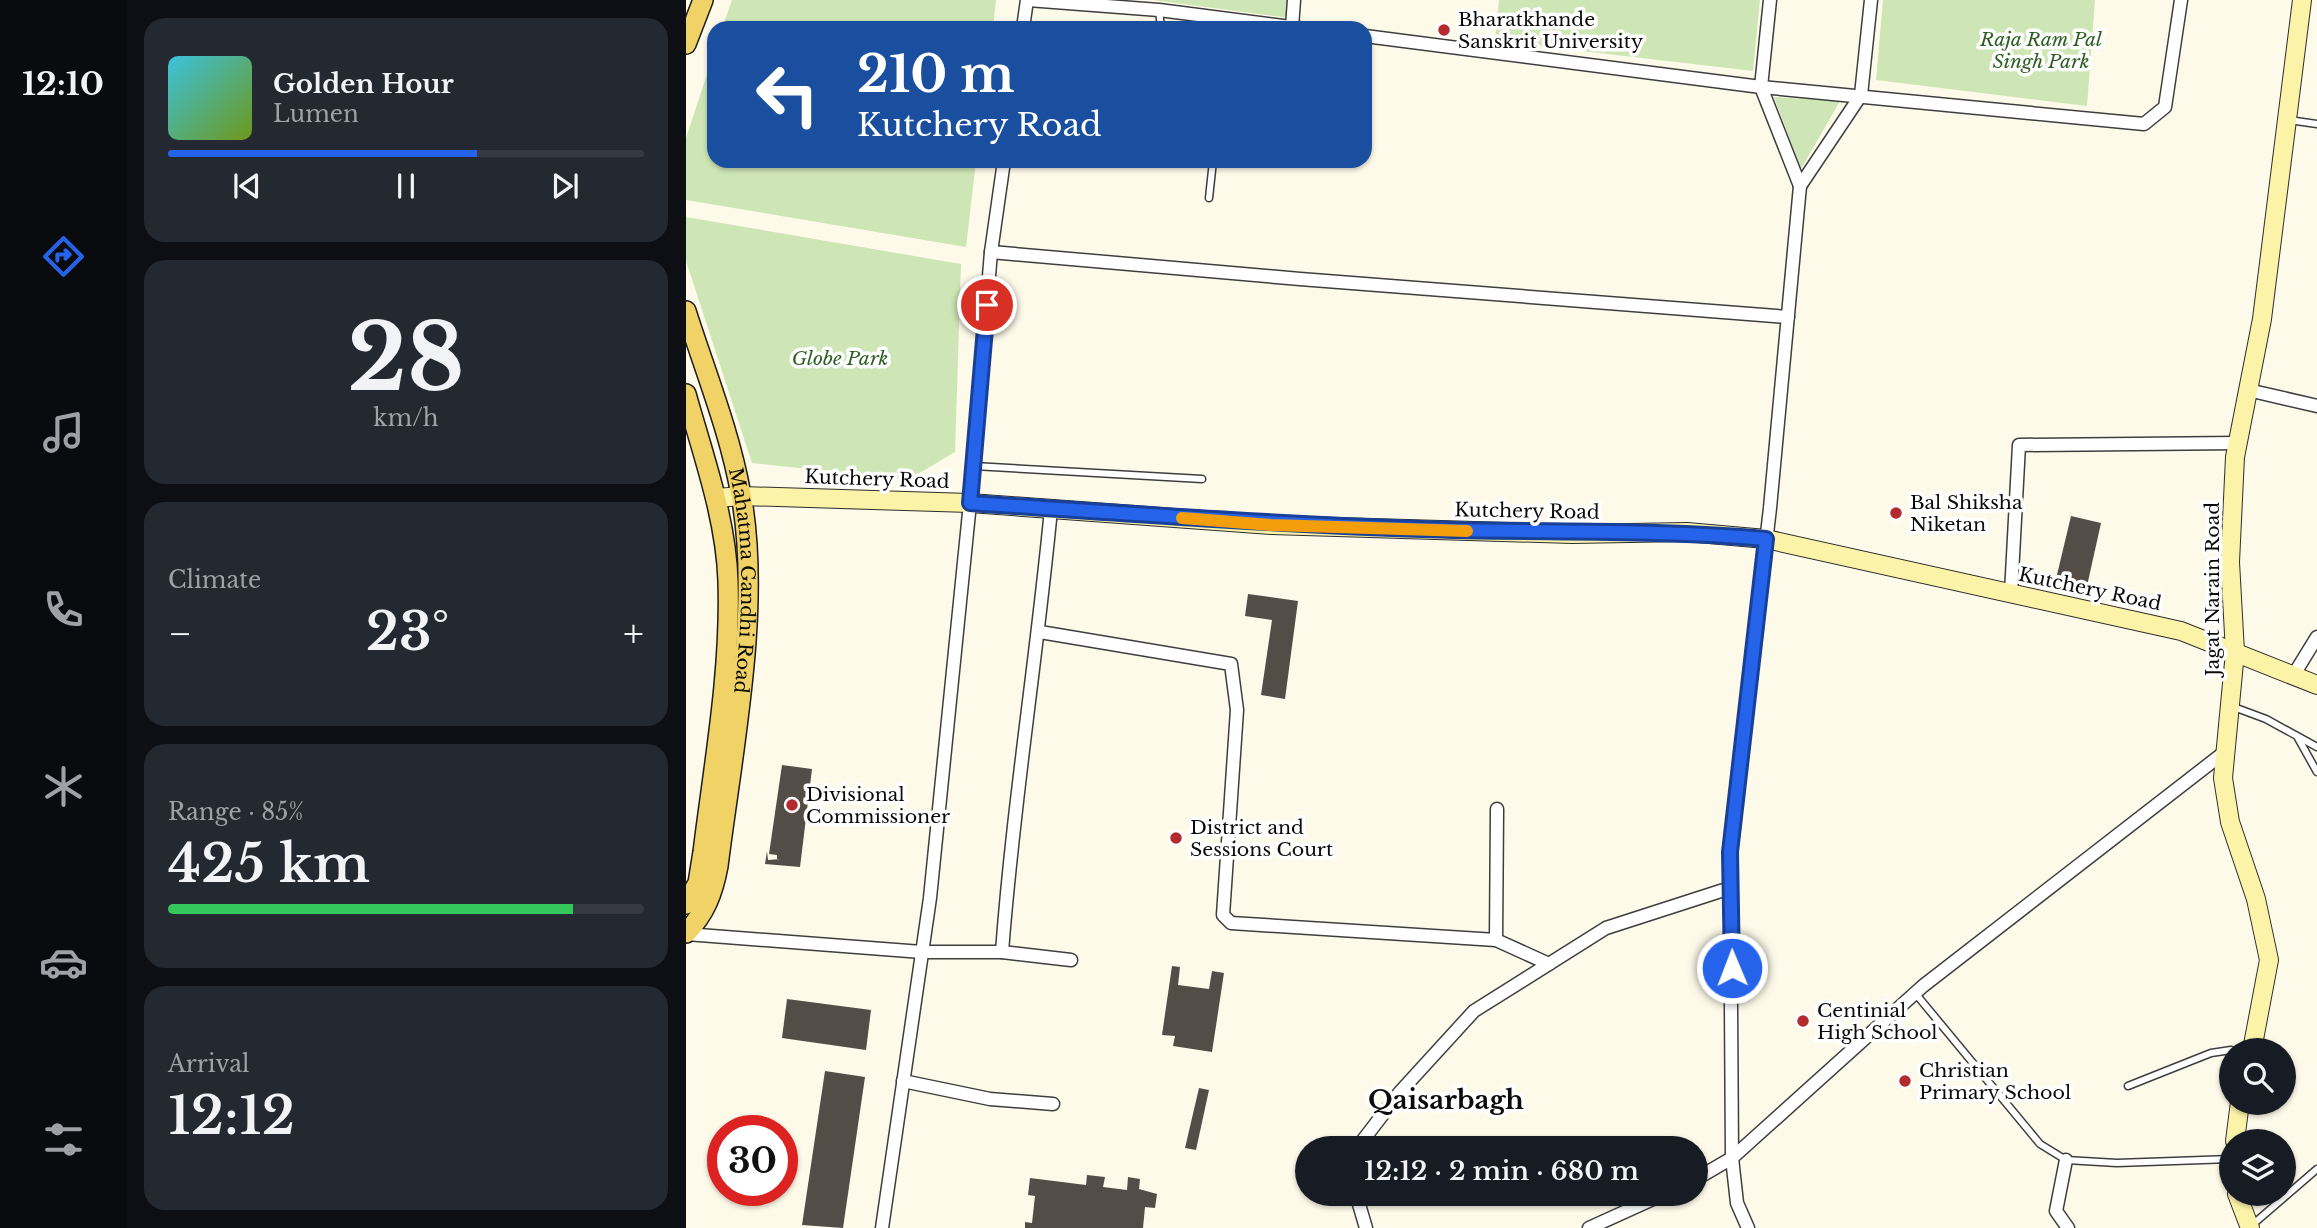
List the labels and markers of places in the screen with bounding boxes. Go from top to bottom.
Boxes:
place label: Bharatkhande Sanskrit University [1458,8,1643,53]
marker: Bharatkhande Sanskrit University [1436,22,1452,38]
pin [957,275,1017,335]
place label: Bal Shiksha Niketan [1910,491,2023,536]
marker: Bal Shiksha Niketan [1888,505,1904,521]
place label: Divisional Commissioner [806,783,950,828]
marker: Divisional Commissioner [784,797,800,813]
place label: District and Sessions Court [1190,816,1334,861]
marker: District and Sessions Court [1168,830,1184,846]
place label: Centinial High School [1817,999,1938,1044]
marker: Centinial High School [1795,1013,1811,1029]
place label: Christian Primary School [1919,1059,2071,1104]
marker: Christian Primary School [1897,1073,1913,1089]

